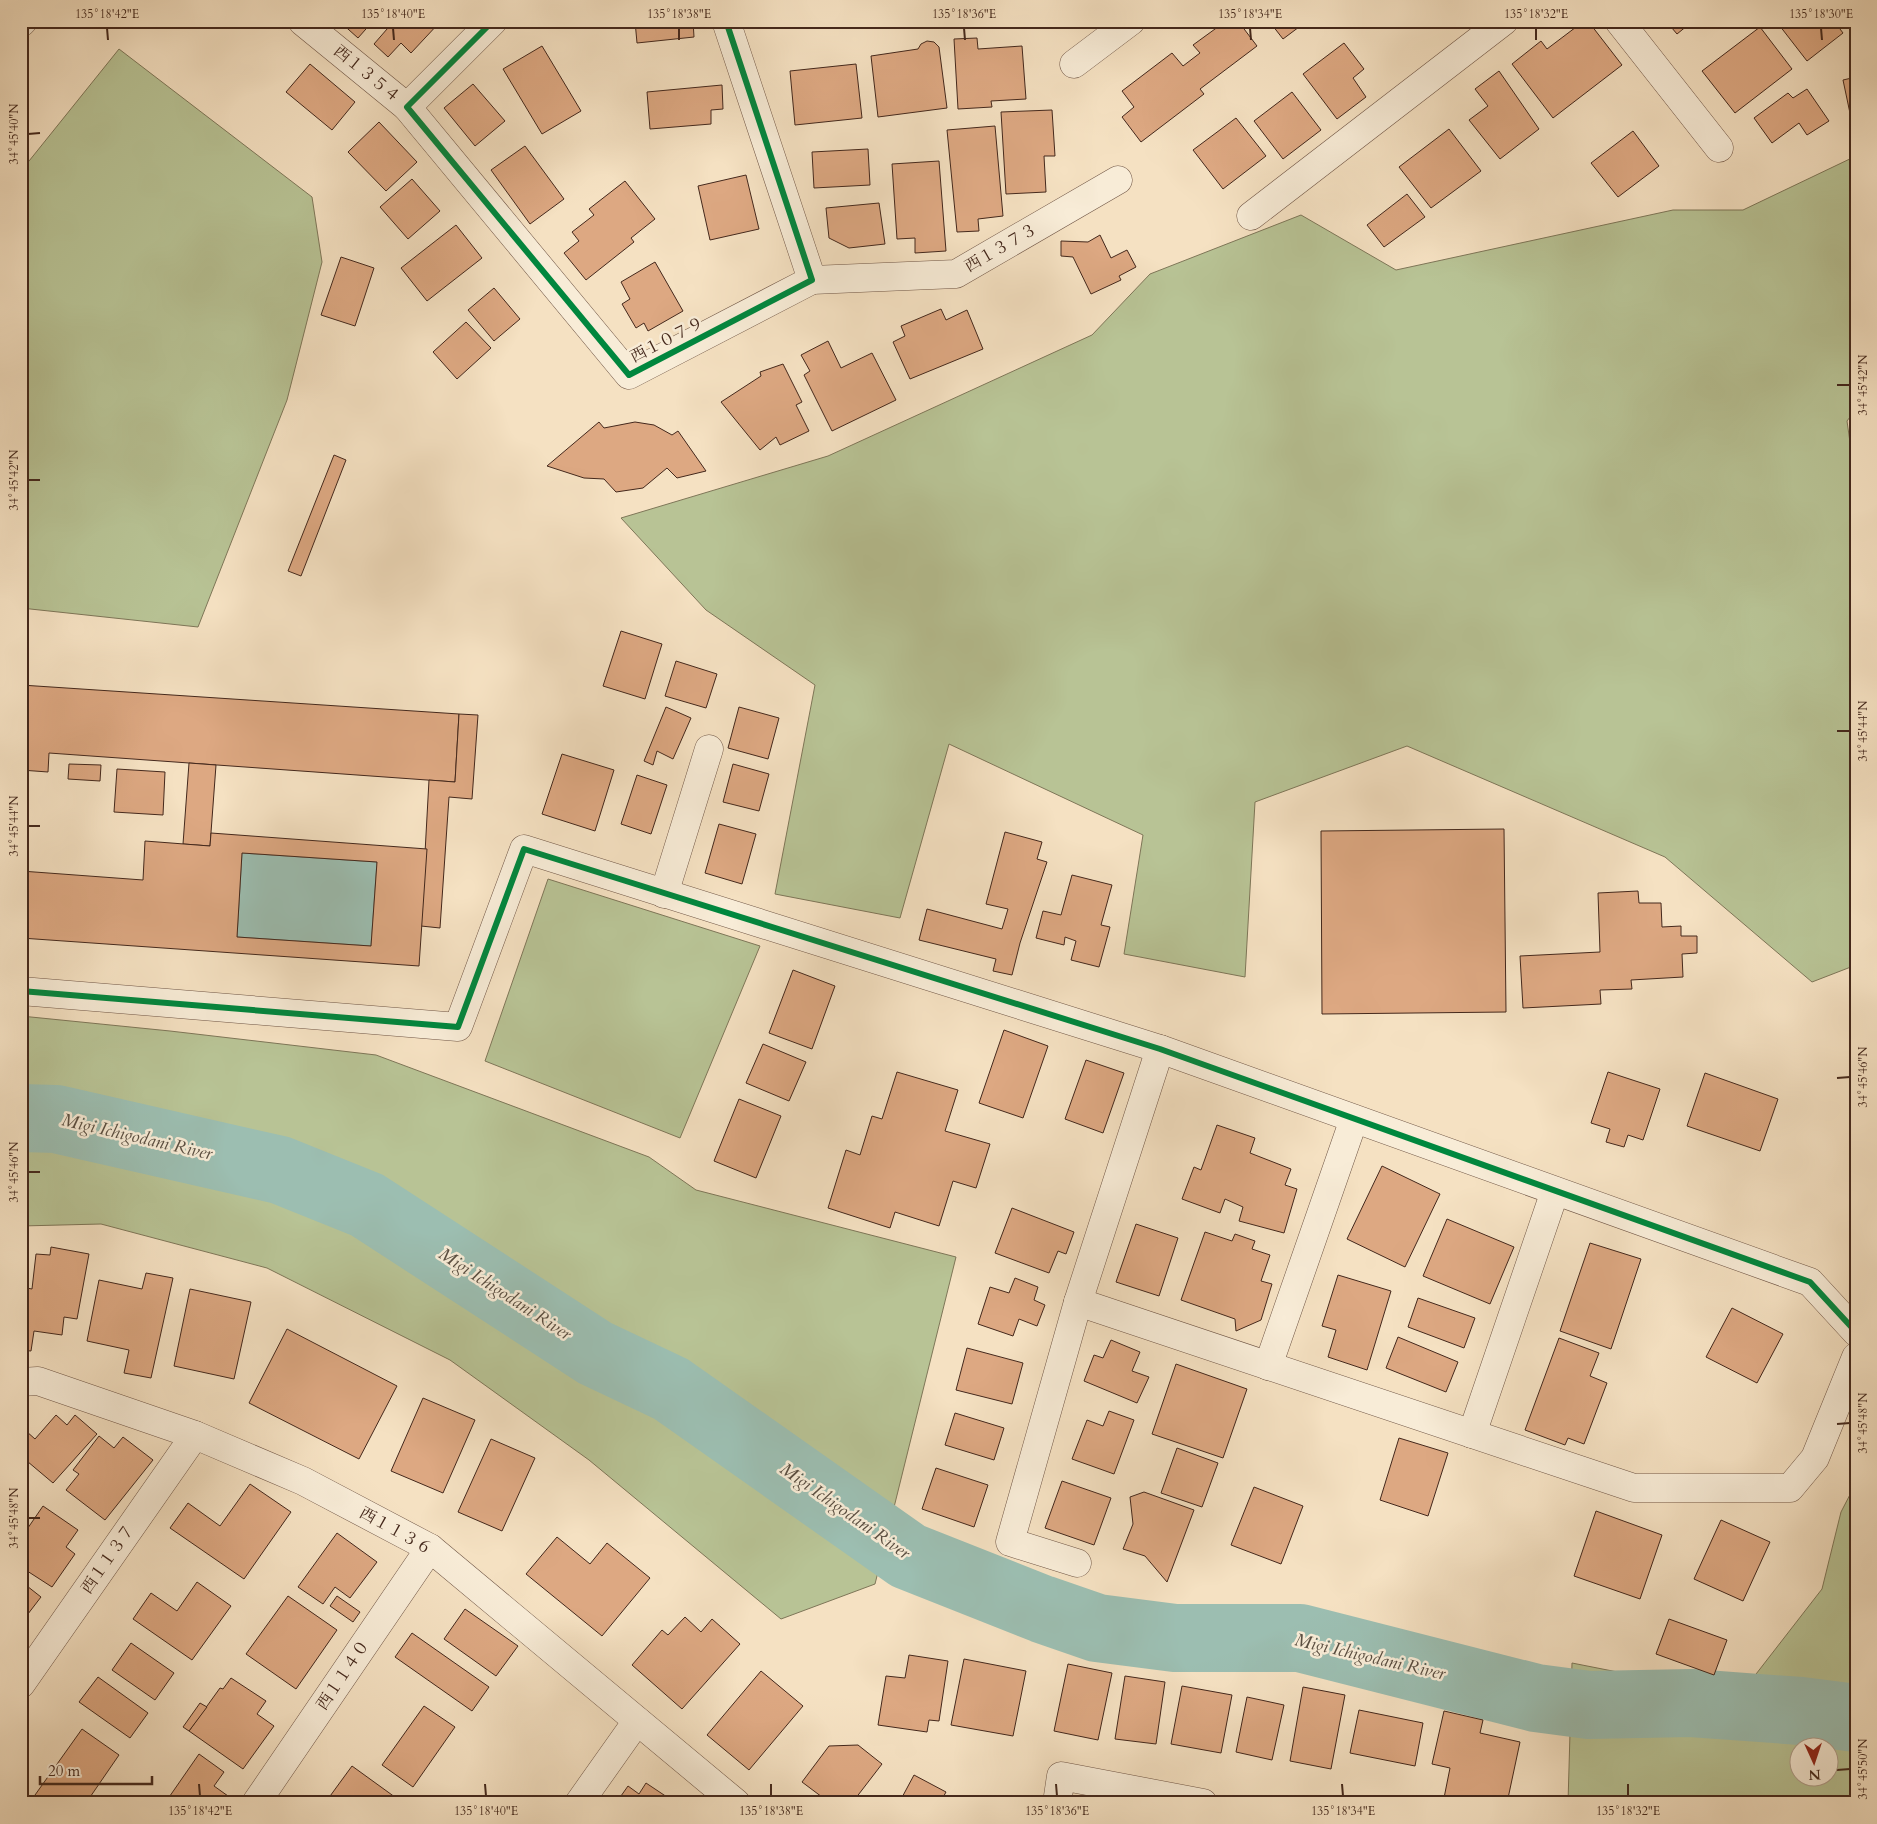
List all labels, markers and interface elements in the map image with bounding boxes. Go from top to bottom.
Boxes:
text: 135°18'42"E [75,6,139,22]
text: 135°18'40"E [361,6,425,22]
text: 135°18'38"E [647,6,711,22]
text: 135°18'36"E [932,6,996,22]
text: 135°18'34"E [1218,6,1282,22]
text: 135°18'32"E [1504,6,1568,22]
text: 135°18'30"E [1789,6,1853,22]
street label: 西１３５４ [329,40,405,108]
text: 34°45'40"N [6,103,22,164]
street label: 西１３７３ [961,218,1041,278]
street label: 西１０７９ [626,312,708,368]
text: 34°45'42"N [1855,354,1871,415]
text: 34°45'42"N [6,449,22,510]
text: 34°45'44"N [1855,700,1871,761]
text: 34°45'44"N [6,795,22,856]
text: 34°45'46"N [1855,1046,1871,1107]
water label: Migi Ichigodani River [59,1108,216,1167]
text: 34°45'46"N [6,1141,22,1202]
water label: Migi Ichigodani River [434,1242,577,1347]
text: 34°45'48"N [1855,1392,1871,1453]
water label: Migi Ichigodani River [775,1457,916,1566]
text: 34°45'48"N [6,1487,22,1548]
street label: 西１１３６ [356,1502,436,1560]
street label: 西１１３７ [76,1520,140,1598]
water label: Migi Ichigodani River [1292,1628,1449,1687]
street label: 西１１４０ [312,1636,374,1714]
north arrow [1790,1736,1840,1786]
text: 34°45'50"N [1855,1738,1871,1799]
scale bar [40,1754,152,1786]
text: 20 m [48,1761,80,1781]
text: N [1808,1765,1821,1784]
text: 135°18'42"E [168,1803,232,1819]
text: 135°18'40"E [454,1803,518,1819]
text: 135°18'38"E [739,1803,803,1819]
text: 135°18'36"E [1025,1803,1089,1819]
text: 135°18'34"E [1311,1803,1375,1819]
text: 135°18'32"E [1596,1803,1660,1819]

